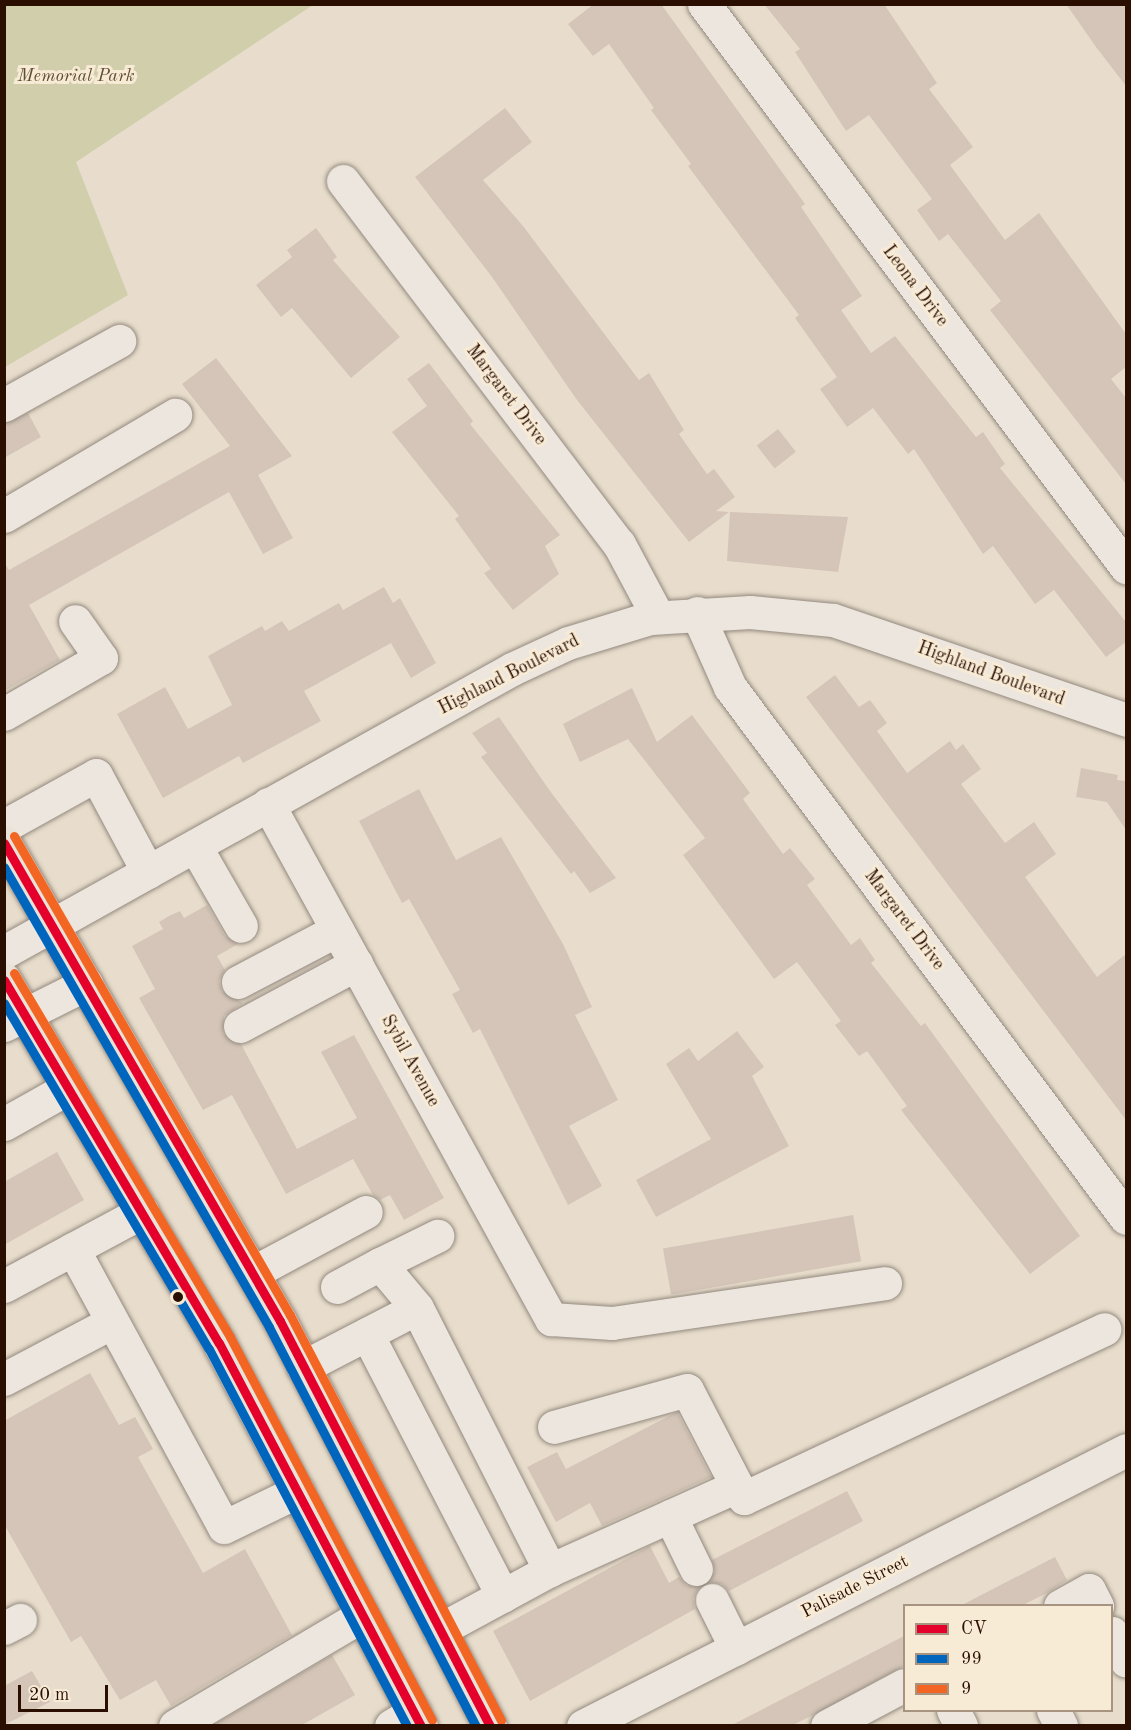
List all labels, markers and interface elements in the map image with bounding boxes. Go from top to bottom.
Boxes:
park label: Memorial Park [17,65,135,87]
street label: Leona Drive [877,241,953,331]
street label: Margaret Drive [461,341,551,449]
street label: Highland Boulevard [435,630,583,720]
street label: Highland Boulevard [914,637,1068,711]
street label: Margaret Drive [859,866,949,974]
street label: Sybil Avenue [376,1011,444,1111]
unlabelled marker [172,1291,184,1303]
street label: Palisade Street [798,1551,912,1623]
legend [903,1604,1113,1712]
text: CV [961,1620,987,1638]
text: 99 [961,1650,982,1668]
scale bar [21,1673,111,1711]
text: 9 [961,1680,971,1698]
text: 20 m [29,1686,69,1704]

